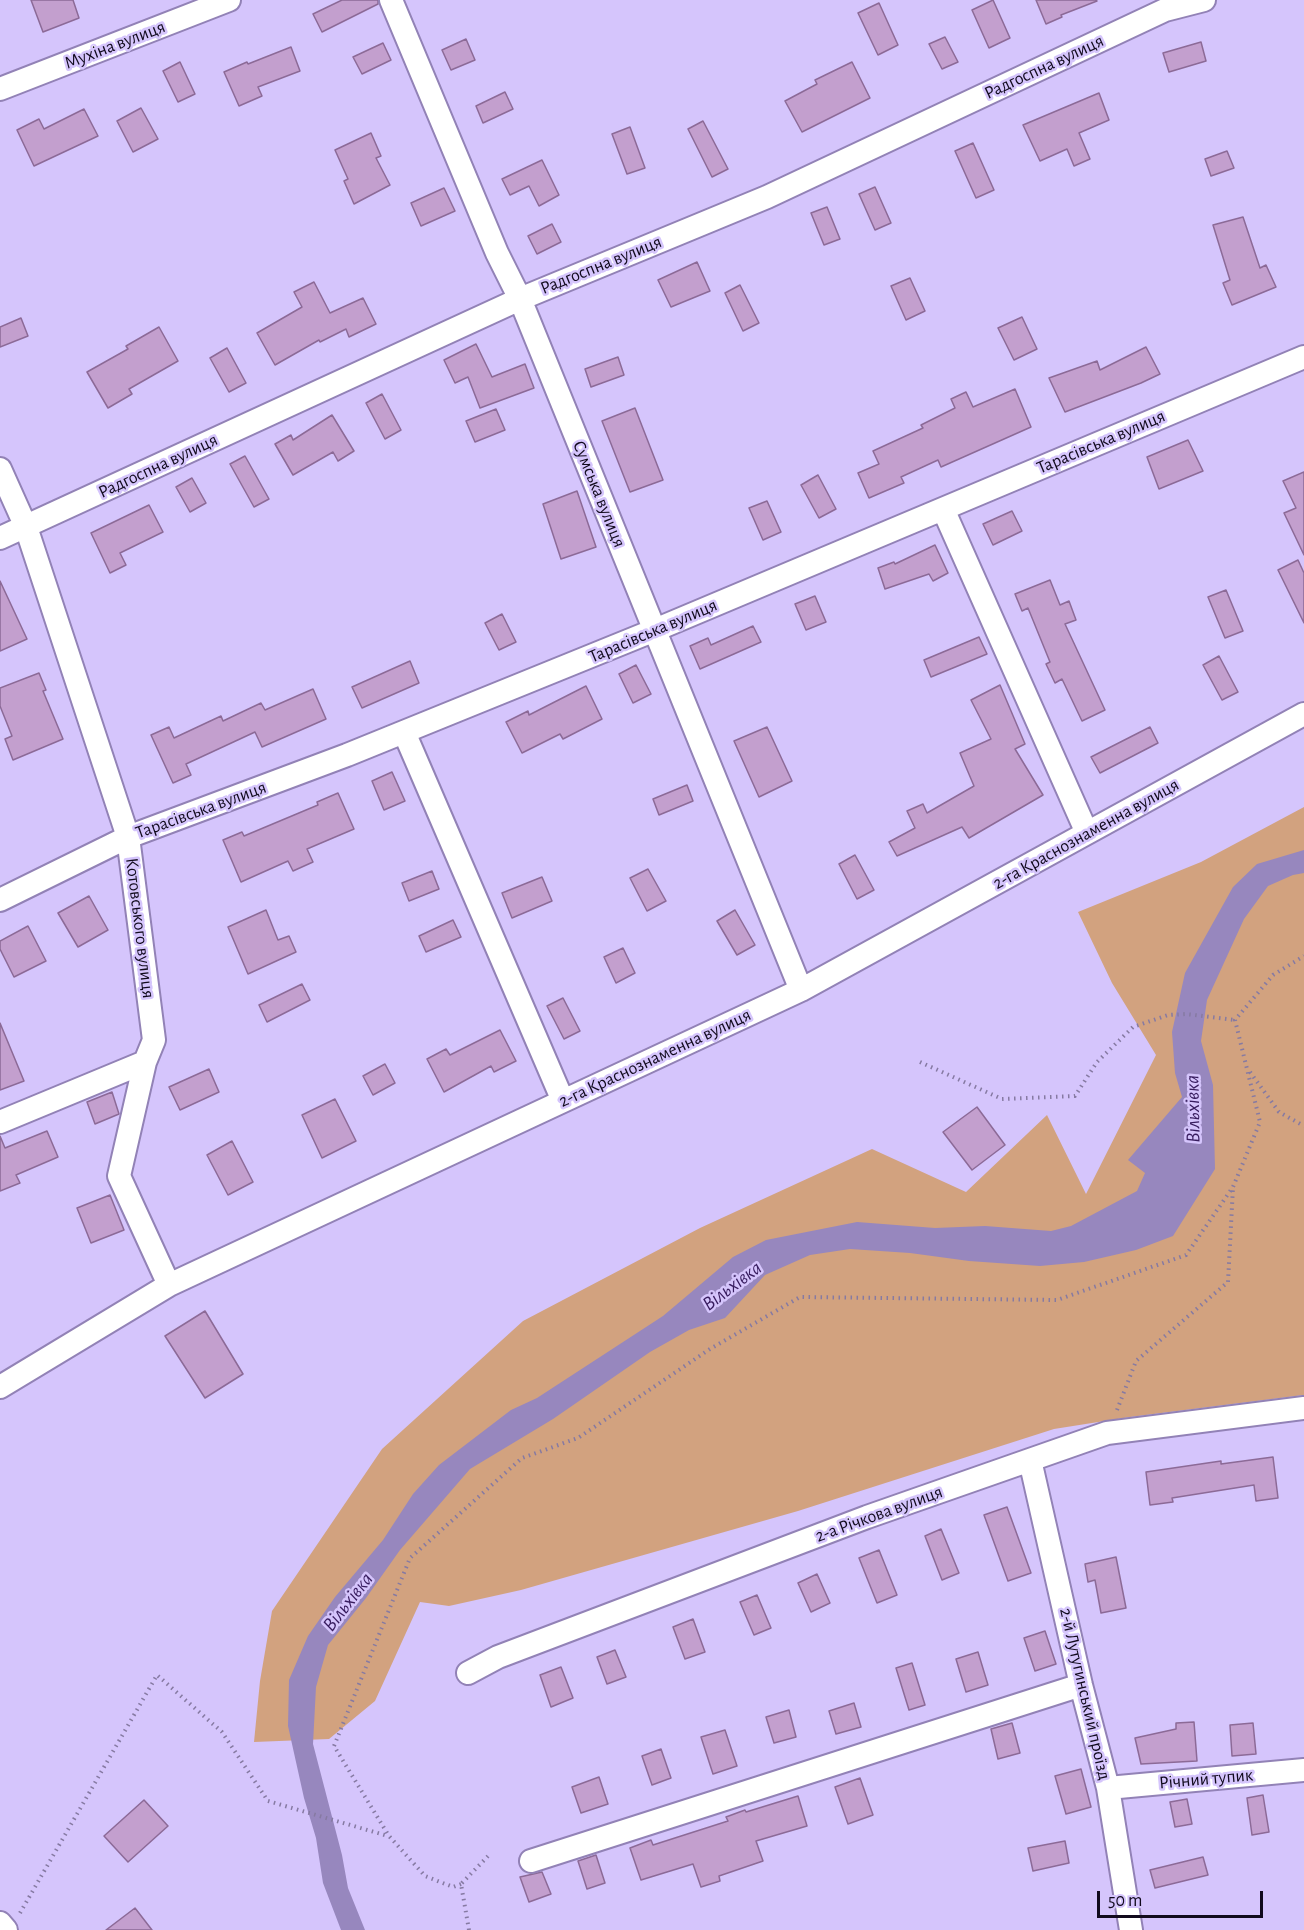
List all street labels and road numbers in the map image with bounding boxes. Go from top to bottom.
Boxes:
street label: Мухіна вулиця [62,16,168,74]
street label: Радгоспна вулиця [981,30,1107,104]
street label: Радгоспна вулиця [537,231,665,299]
street label: Тарасівська вулиця [1034,405,1168,479]
street label: Радгоспна вулиця [95,429,221,503]
street label: Сумська вулиця [568,437,630,551]
street label: Тарасівська вулиця [586,594,720,668]
street label: 2-га Краснознаменна вулиця [989,774,1183,894]
street label: Тарасівська вулиця [133,776,269,844]
street label: Котовського вулиця [121,856,159,1000]
street label: 2-га Краснознаменна вулиця [555,1004,755,1112]
street label: 2-а Річкова вулиця [812,1481,946,1547]
street label: 2-й Лутугинський проїзд [1055,1606,1115,1782]
street label: Річний тупик [1158,1764,1254,1794]

